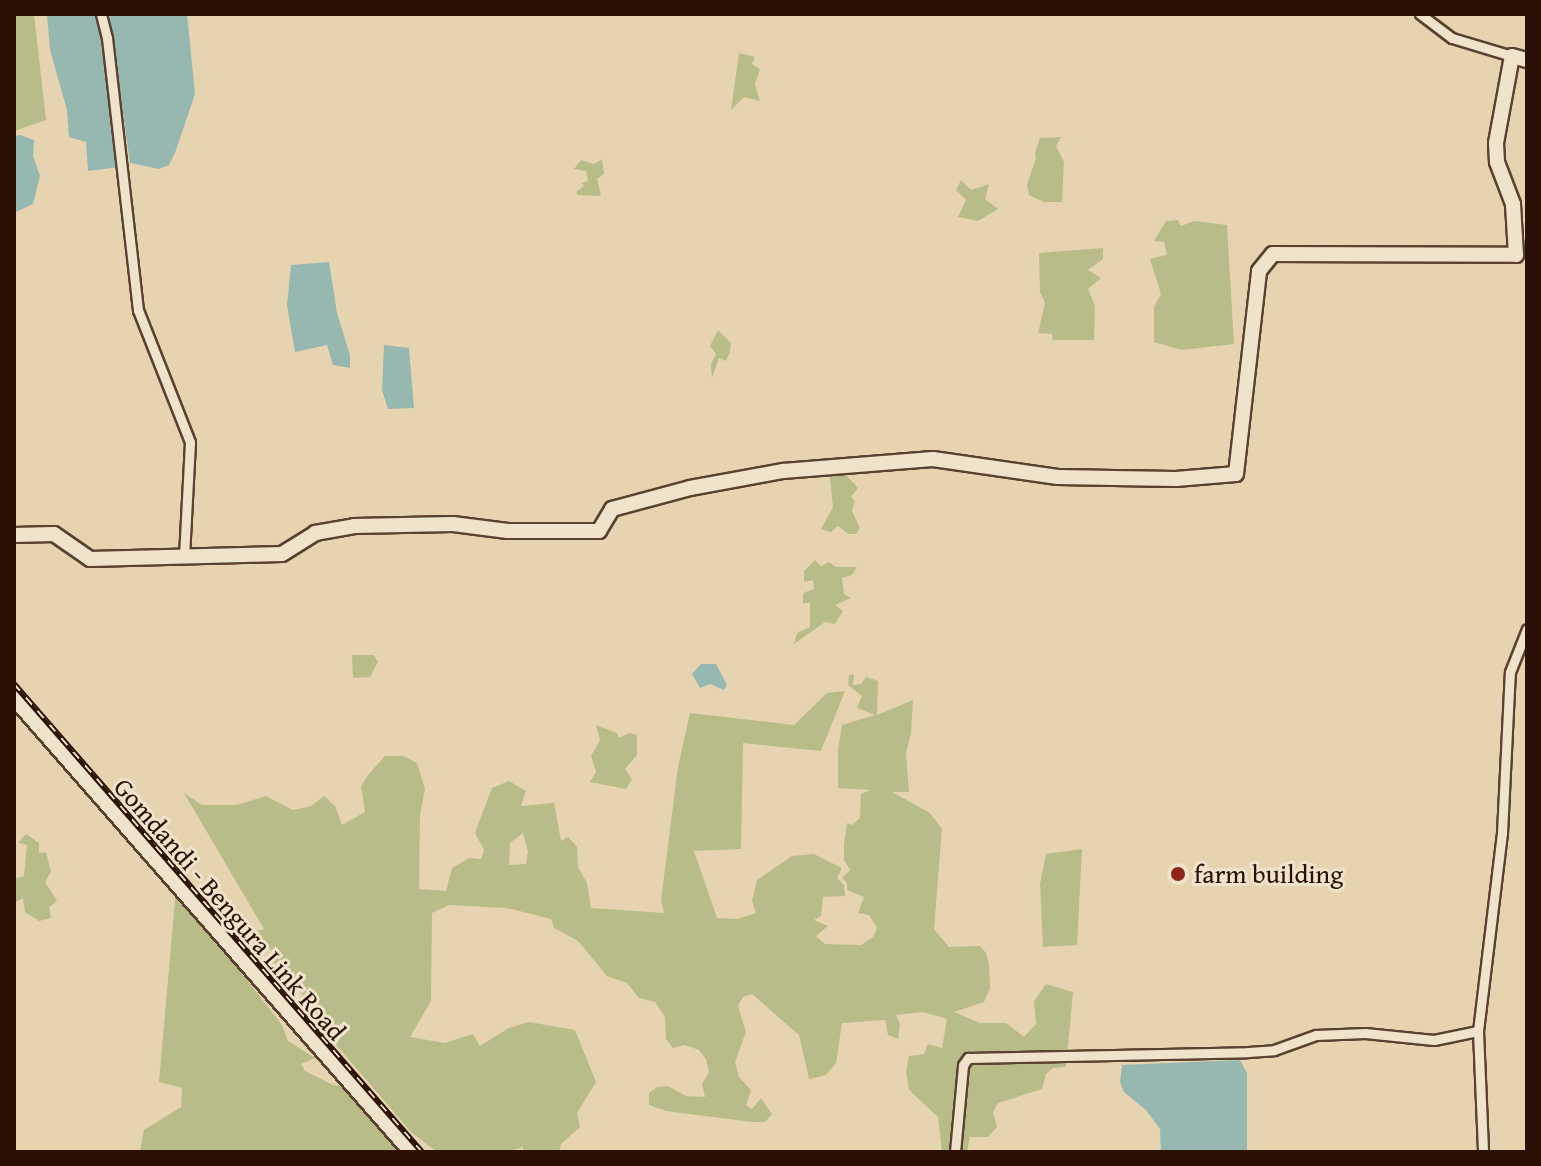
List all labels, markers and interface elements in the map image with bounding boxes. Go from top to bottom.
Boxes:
street label: Gomdandi - Bengura Link Road [108,772,352,1046]
place label: farm building [1194,858,1343,890]
marker: farm building [1169,865,1187,883]

